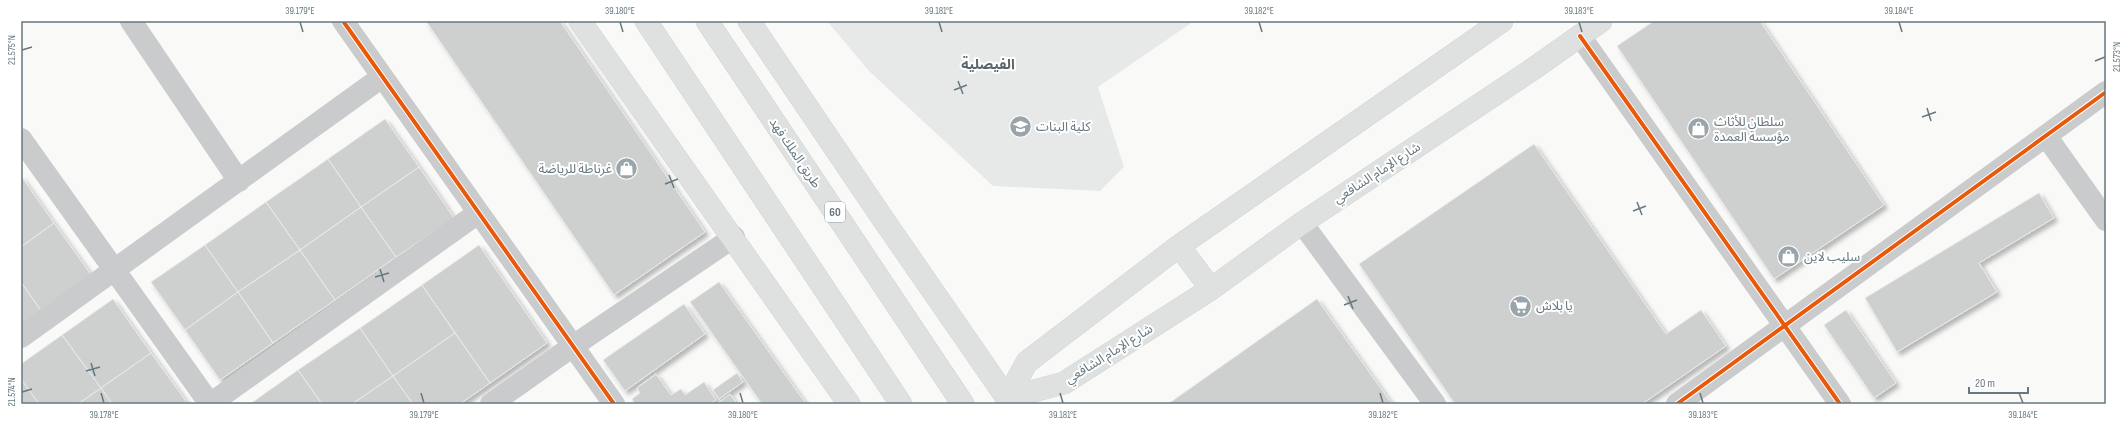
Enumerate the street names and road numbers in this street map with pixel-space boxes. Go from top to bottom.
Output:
street label: طريق الملك فهد [766,115,824,191]
street label: شارع الإمام الشافعي [1330,139,1425,209]
road number: 60 [825,202,845,222]
street label: شارع الإمام الشافعي [1062,321,1157,389]

